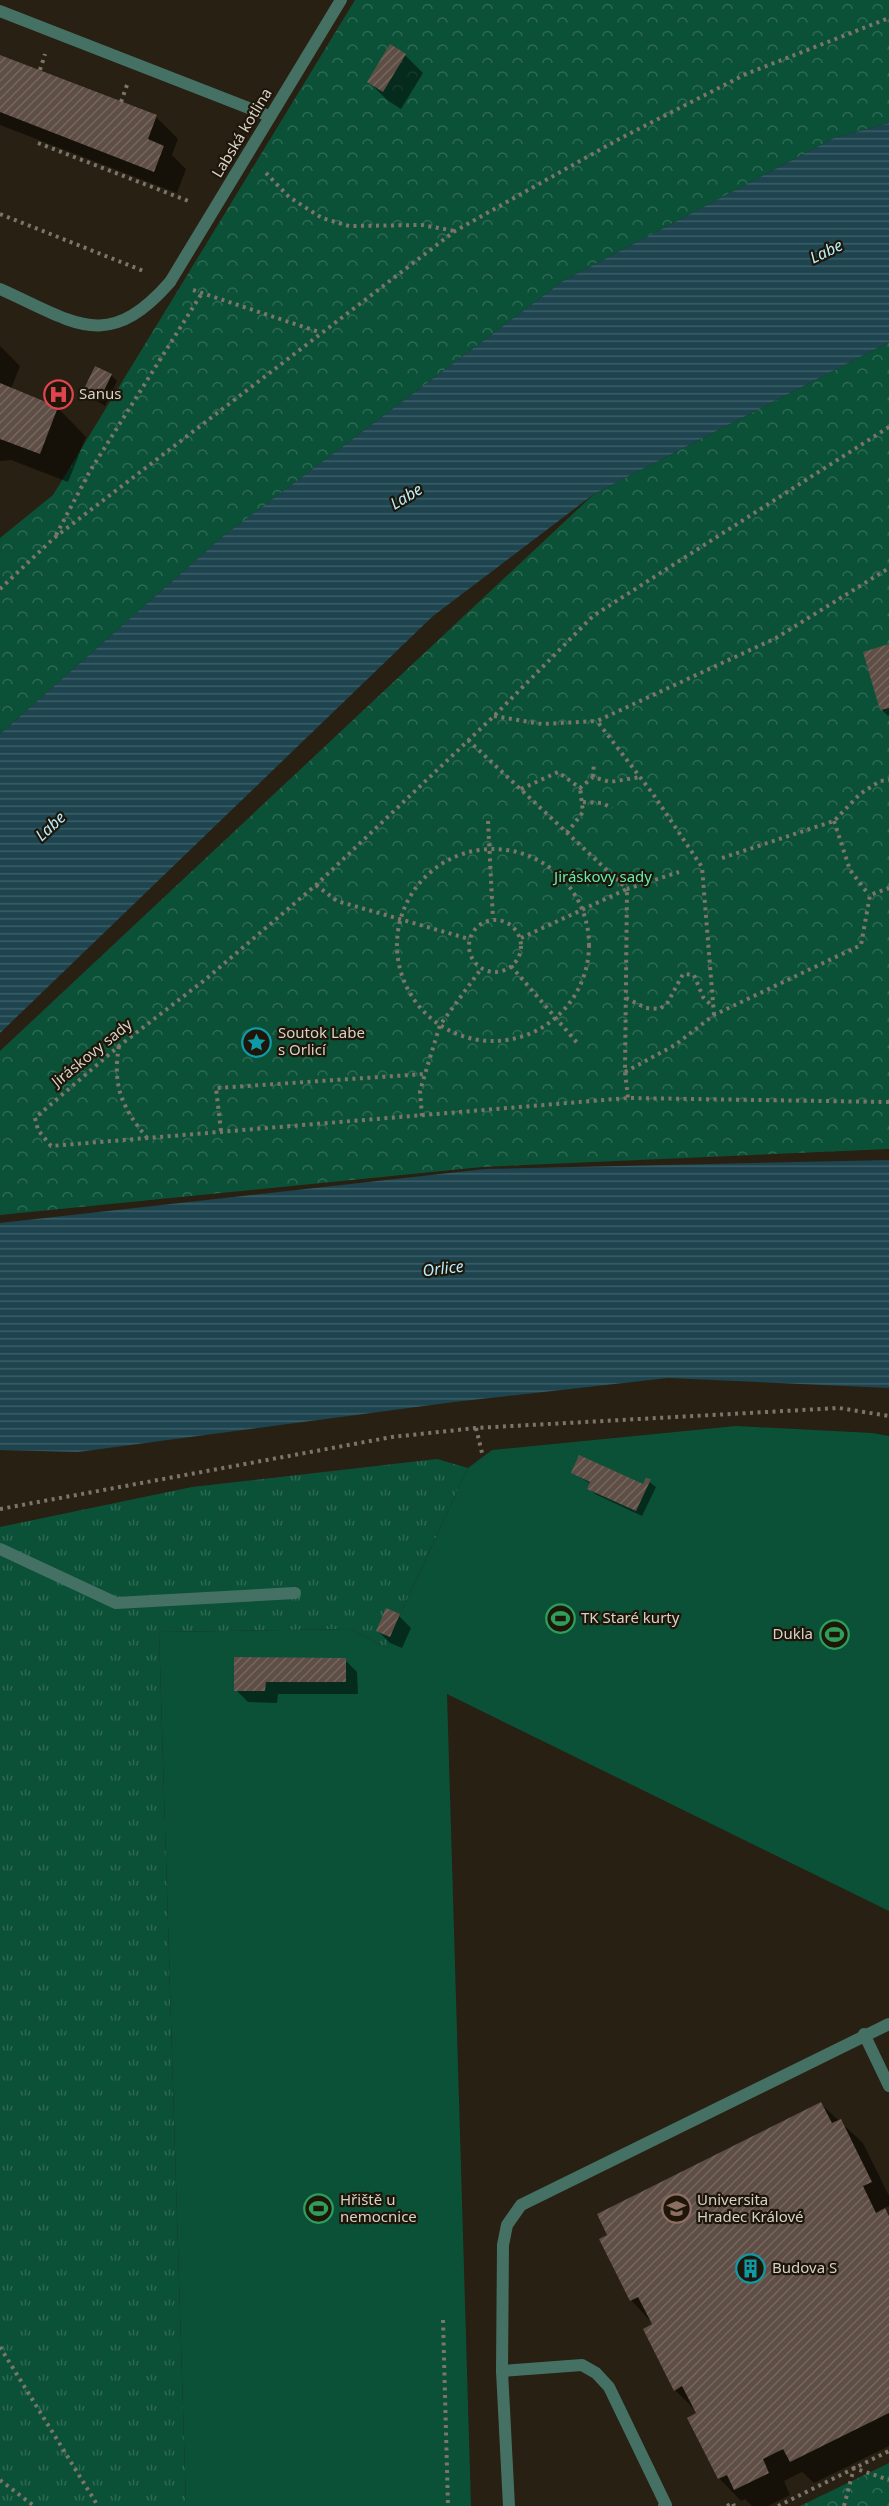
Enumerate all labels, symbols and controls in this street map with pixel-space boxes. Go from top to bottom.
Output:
street label: Labská kotlina [207,84,276,181]
water label: Labe [806,234,846,268]
hospital icon: Sanus [42,378,74,410]
place label: Sanus [79,383,121,403]
water label: Labe [386,478,426,514]
water label: Labe [30,806,70,846]
park label: Jiráskovy sady [552,866,652,886]
street label: Jiráskovy sady [45,1013,136,1092]
place label: Soutok Labe s Orlicí [278,1022,365,1059]
place icon: Soutok Labe s Orlicí [241,1026,273,1058]
water label: Orlice [421,1255,465,1281]
sports icon: TK Staré kurty [544,1602,576,1634]
place label: TK Staré kurty [581,1607,680,1627]
sports icon: Dukla [818,1618,850,1650]
place label: Dukla [772,1623,813,1643]
place label: Hřiště u nemocnice [340,2189,417,2226]
place label: Universita Hradec Králové [697,2189,804,2226]
sports icon: Hřiště u nemocnice [303,2193,335,2225]
school or university icon: Universita Hradec Králové [660,2193,692,2225]
building icon: Budova S [735,2252,767,2284]
place label: Budova S [772,2257,837,2277]

